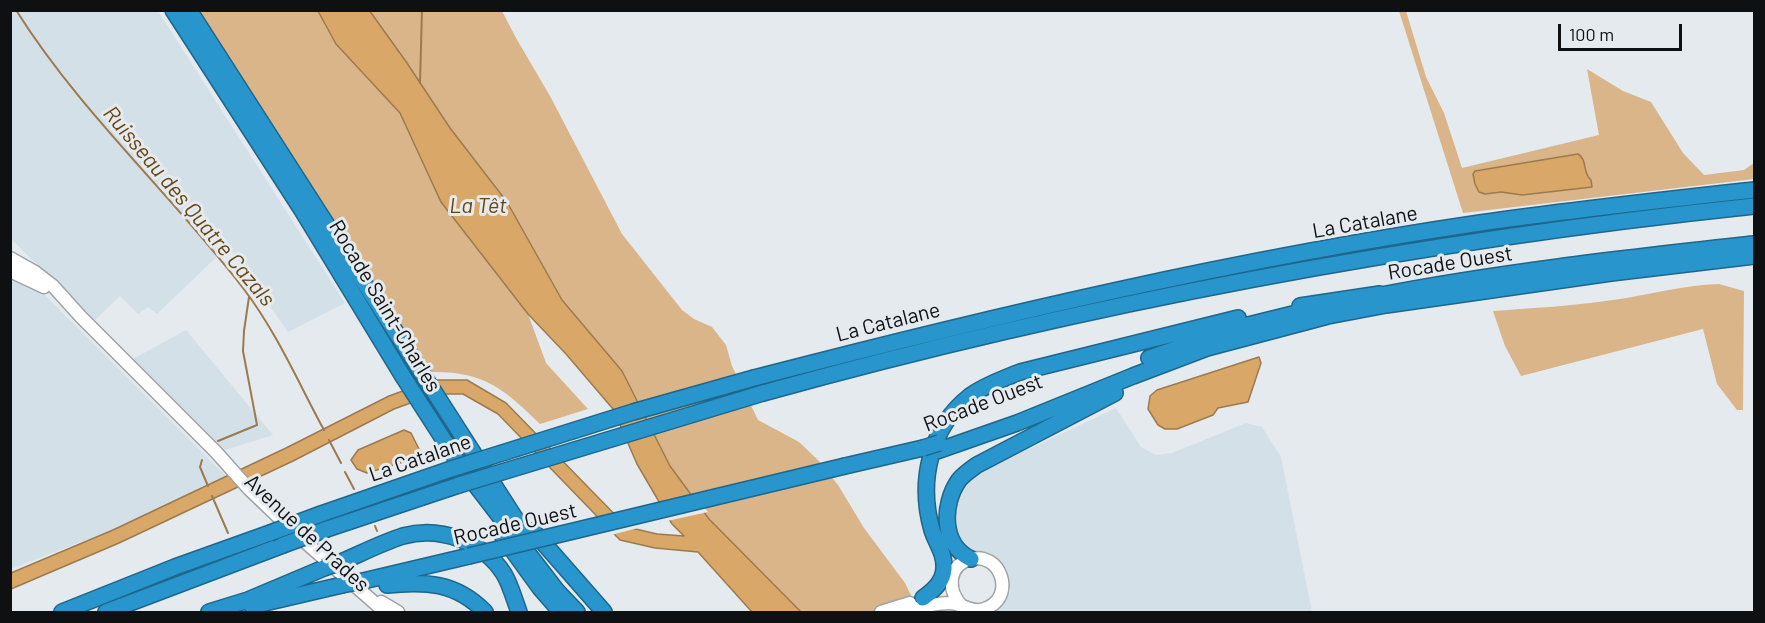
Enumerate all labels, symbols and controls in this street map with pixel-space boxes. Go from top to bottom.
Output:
scale bar [1561,12,1686,50]
text: 100 m [1569,23,1614,45]
water label: Ruisseau des Quatre Cazals [97,100,281,312]
water label: La Têt [449,193,507,219]
street label: La Catalane [1310,200,1420,244]
street label: Rocade Saint-Charles [324,215,446,397]
street label: Rocade Ouest [1386,241,1514,285]
street label: La Catalane [833,297,943,347]
street label: Rocade Ouest [920,369,1046,437]
street label: La Catalane [366,429,474,487]
street label: Avenue de Prades [239,469,375,597]
street label: Rocade Ouest [451,498,579,550]

